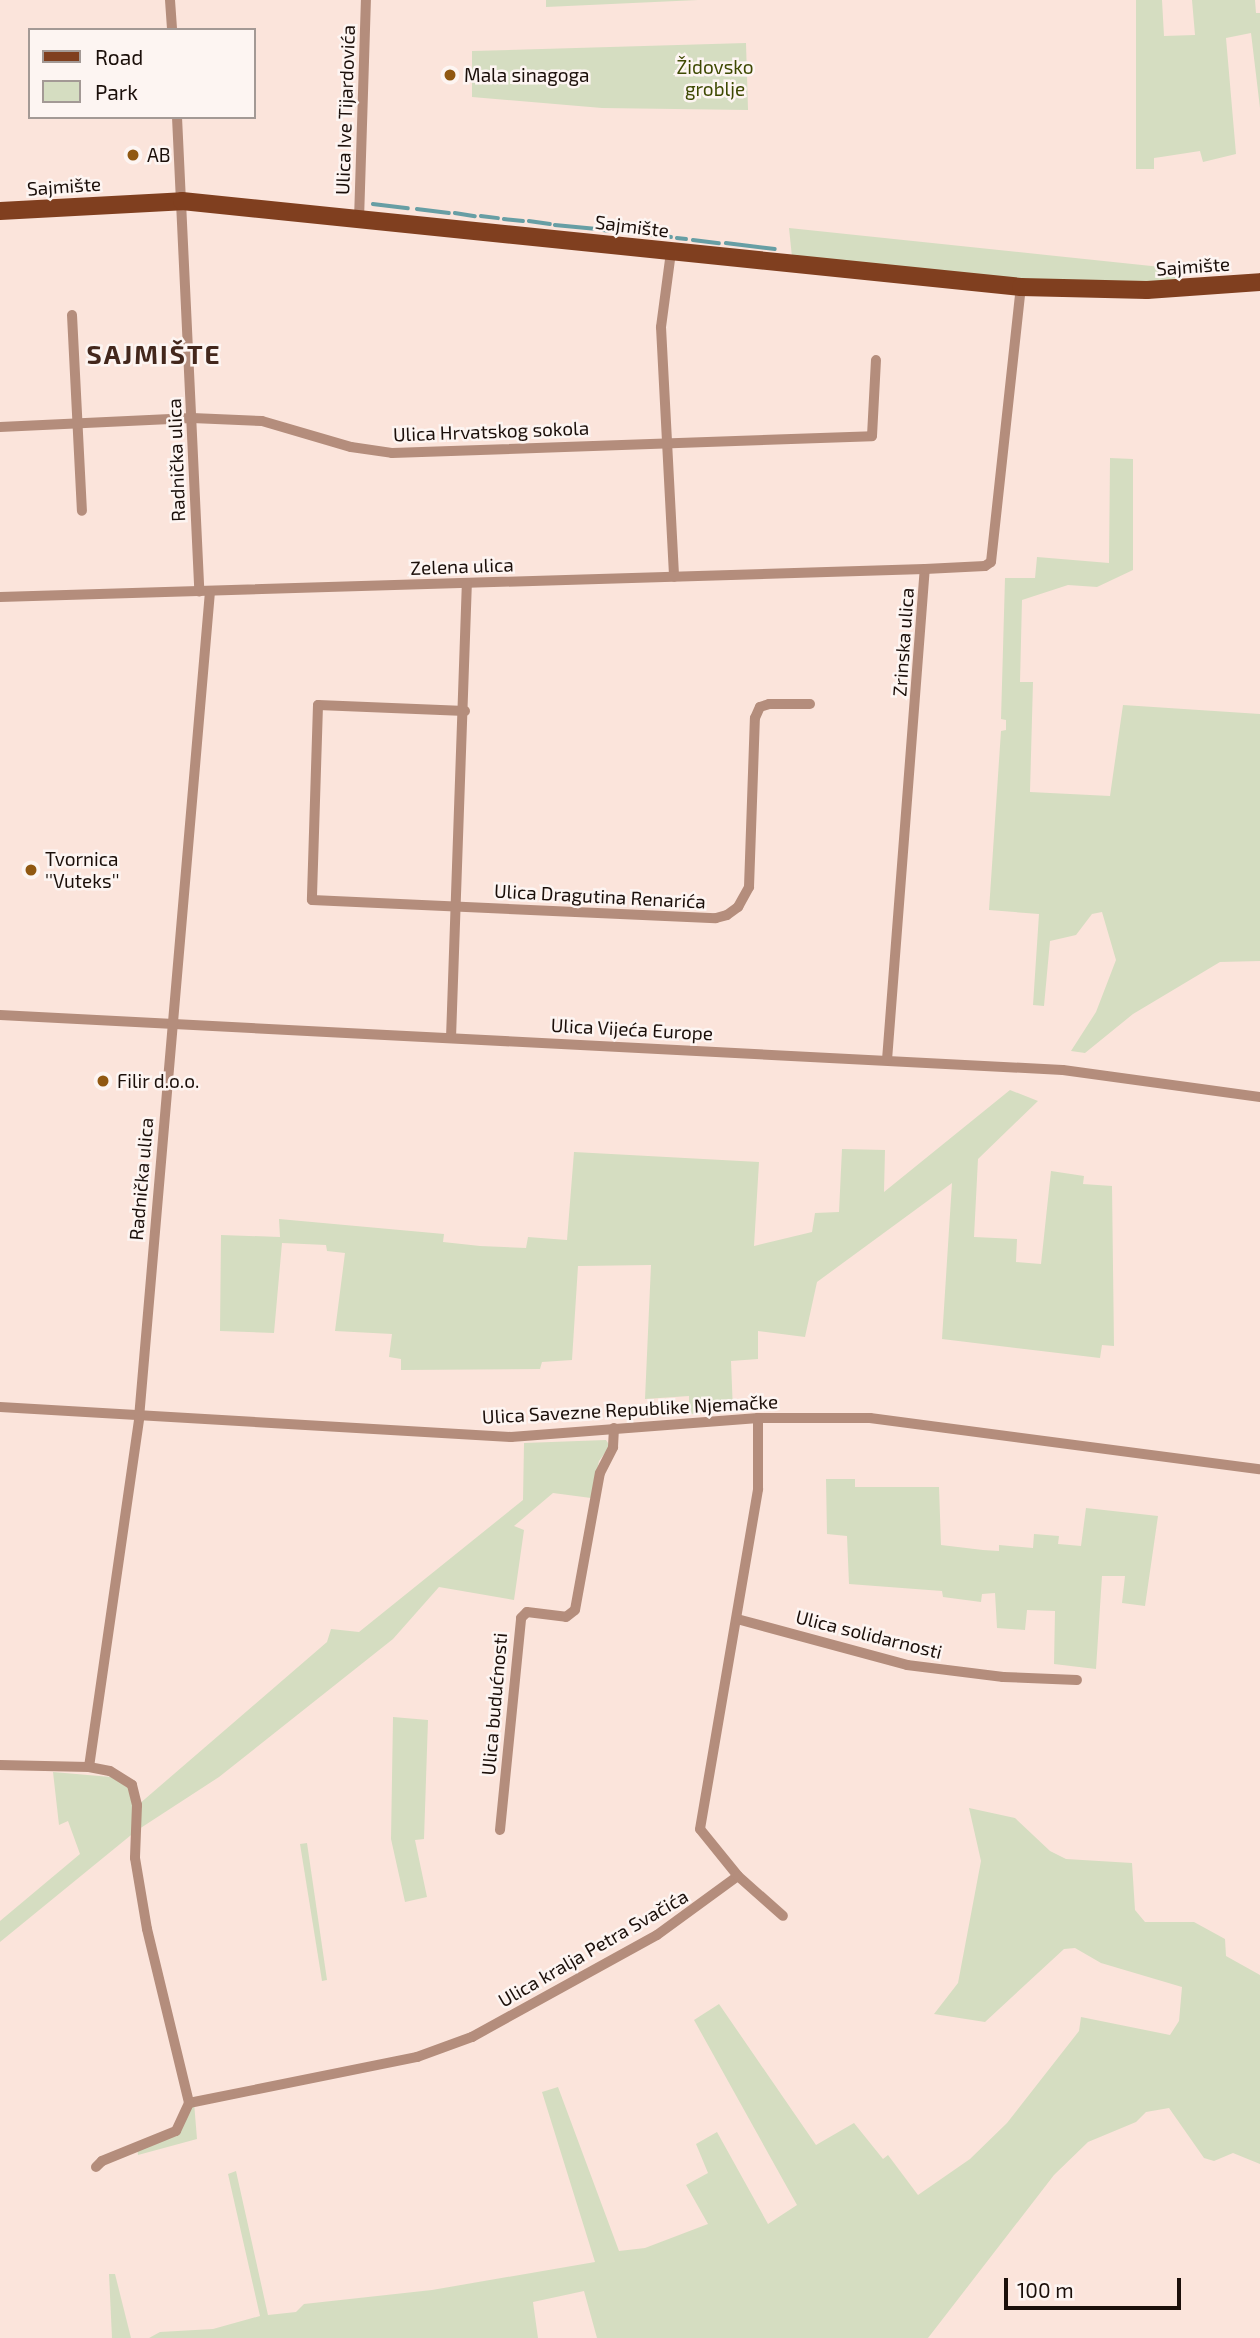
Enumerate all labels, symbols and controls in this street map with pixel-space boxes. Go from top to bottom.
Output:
street label: Ulica Ive Tijardovića [331,24,359,196]
legend [28,28,256,119]
text: Road [95,44,143,69]
park label: Židovsko groblje [677,56,753,100]
place label: Mala sinagoga [464,64,589,86]
marker: Mala sinagoga [442,67,458,83]
text: Park [95,79,138,104]
place label: AB [147,144,171,166]
marker: AB [125,147,141,163]
street label: Sajmište [26,172,102,200]
street label: Sajmište [594,210,670,242]
street label: Sajmište [1155,252,1231,280]
district label: SAJMIŠTE [87,338,221,370]
street label: Radnička ulica [162,398,190,522]
street label: Ulica Hrvatskog sokola [393,416,589,446]
street label: Zelena ulica [410,553,514,579]
street label: Zrinska ulica [888,587,918,697]
place label: Tvornica ''Vuteks'' [45,848,120,892]
marker: Tvornica ''Vuteks'' [23,862,39,878]
street label: Ulica Dragutina Renarića [494,879,706,913]
street label: Ulica Vijeća Europe [550,1013,714,1045]
place label: Filir d.o.o. [117,1070,200,1092]
marker: Filir d.o.o. [95,1073,111,1089]
street label: Radnička ulica [124,1117,158,1241]
street label: Ulica Savezne Republike Njemačke [481,1390,779,1428]
street label: Ulica solidarnosti [793,1605,945,1663]
street label: Ulica budućnosti [476,1632,512,1776]
street label: Ulica kralja Petra Svačića [494,1884,692,2012]
scale bar [1008,2264,1185,2308]
text: 100 m [1017,2277,1074,2302]

